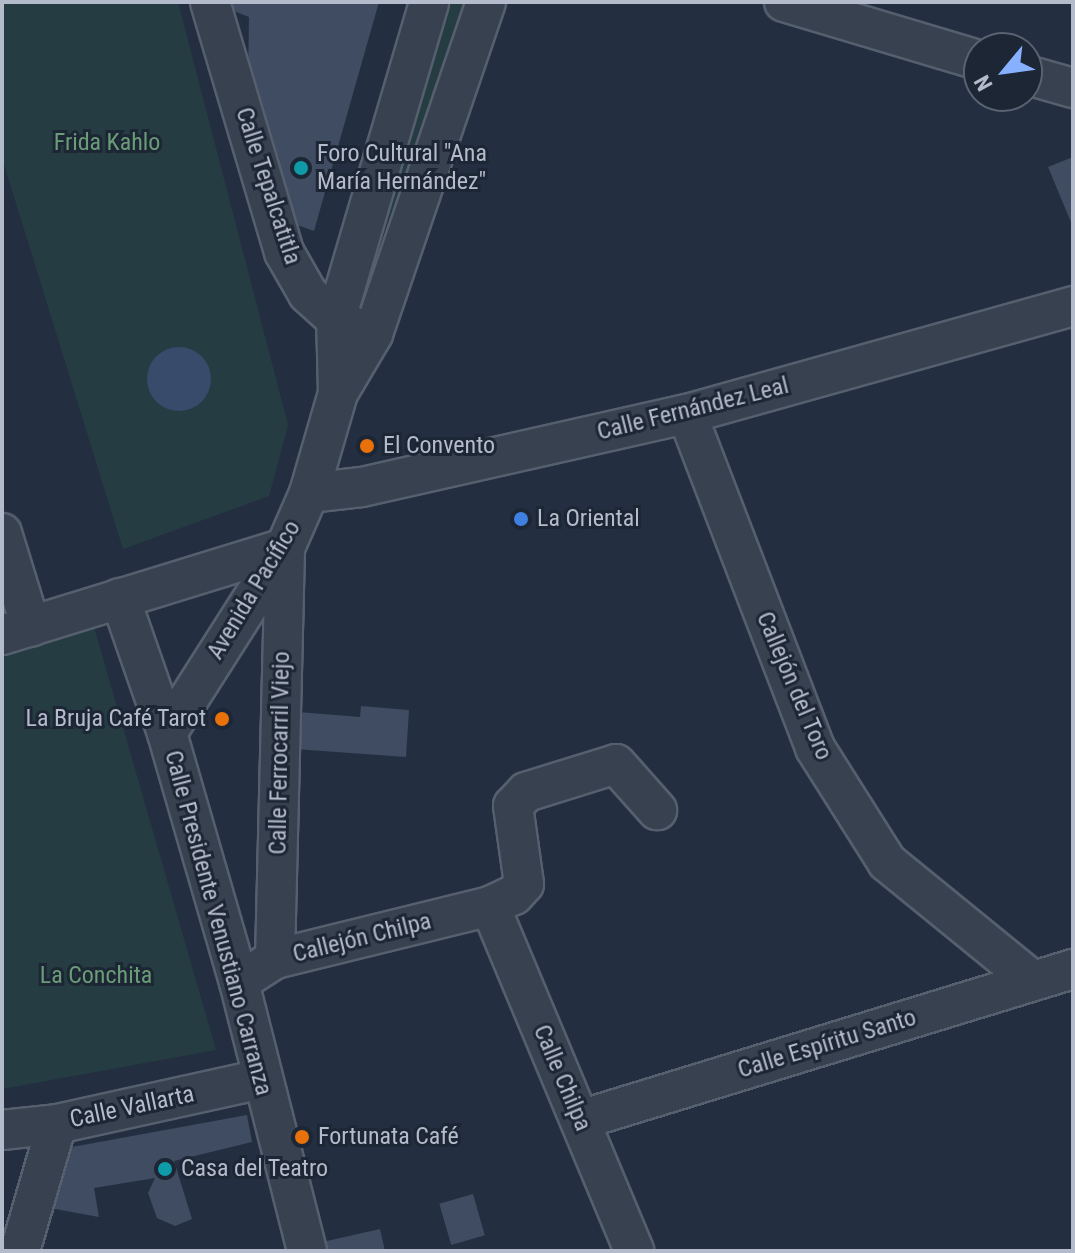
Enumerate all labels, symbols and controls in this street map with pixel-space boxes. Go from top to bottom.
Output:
north arrow [963,32,1043,112]
text: N [969,71,998,95]
street label: Calle Tepalcatitla [229,104,307,268]
park label: Frida Kahlo [54,129,160,157]
place label: Foro Cultural "Ana María Hernández" [317,140,487,196]
marker: Foro Cultural "Ana María Hernández" [292,159,310,177]
street label: Calle Fernández Leal [594,371,792,447]
place label: El Convento [383,432,495,460]
marker: El Convento [358,437,376,455]
place label: La Oriental [537,505,640,533]
marker: La Oriental [512,510,530,528]
street label: Avenida Pacífico [201,515,307,665]
street label: Callejón del Toro [750,607,838,765]
street label: Calle Ferrocarril Viejo [264,651,296,855]
place label: La Bruja Café Tarot [25,705,206,733]
marker: La Bruja Café Tarot [213,710,231,728]
street label: Calle Presidente Venustiano Carranza [158,748,278,1098]
street label: Callejón Chilpa [290,907,434,969]
park label: La Conchita [40,962,152,990]
street label: Calle Espíritu Santo [734,1003,920,1085]
street label: Calle Chilpa [527,1021,597,1135]
street label: Calle Vallarta [67,1080,197,1134]
place label: Fortunata Café [318,1123,459,1151]
marker: Fortunata Café [293,1128,311,1146]
place label: Casa del Teatro [181,1155,329,1183]
marker: Casa del Teatro [156,1160,174,1178]

